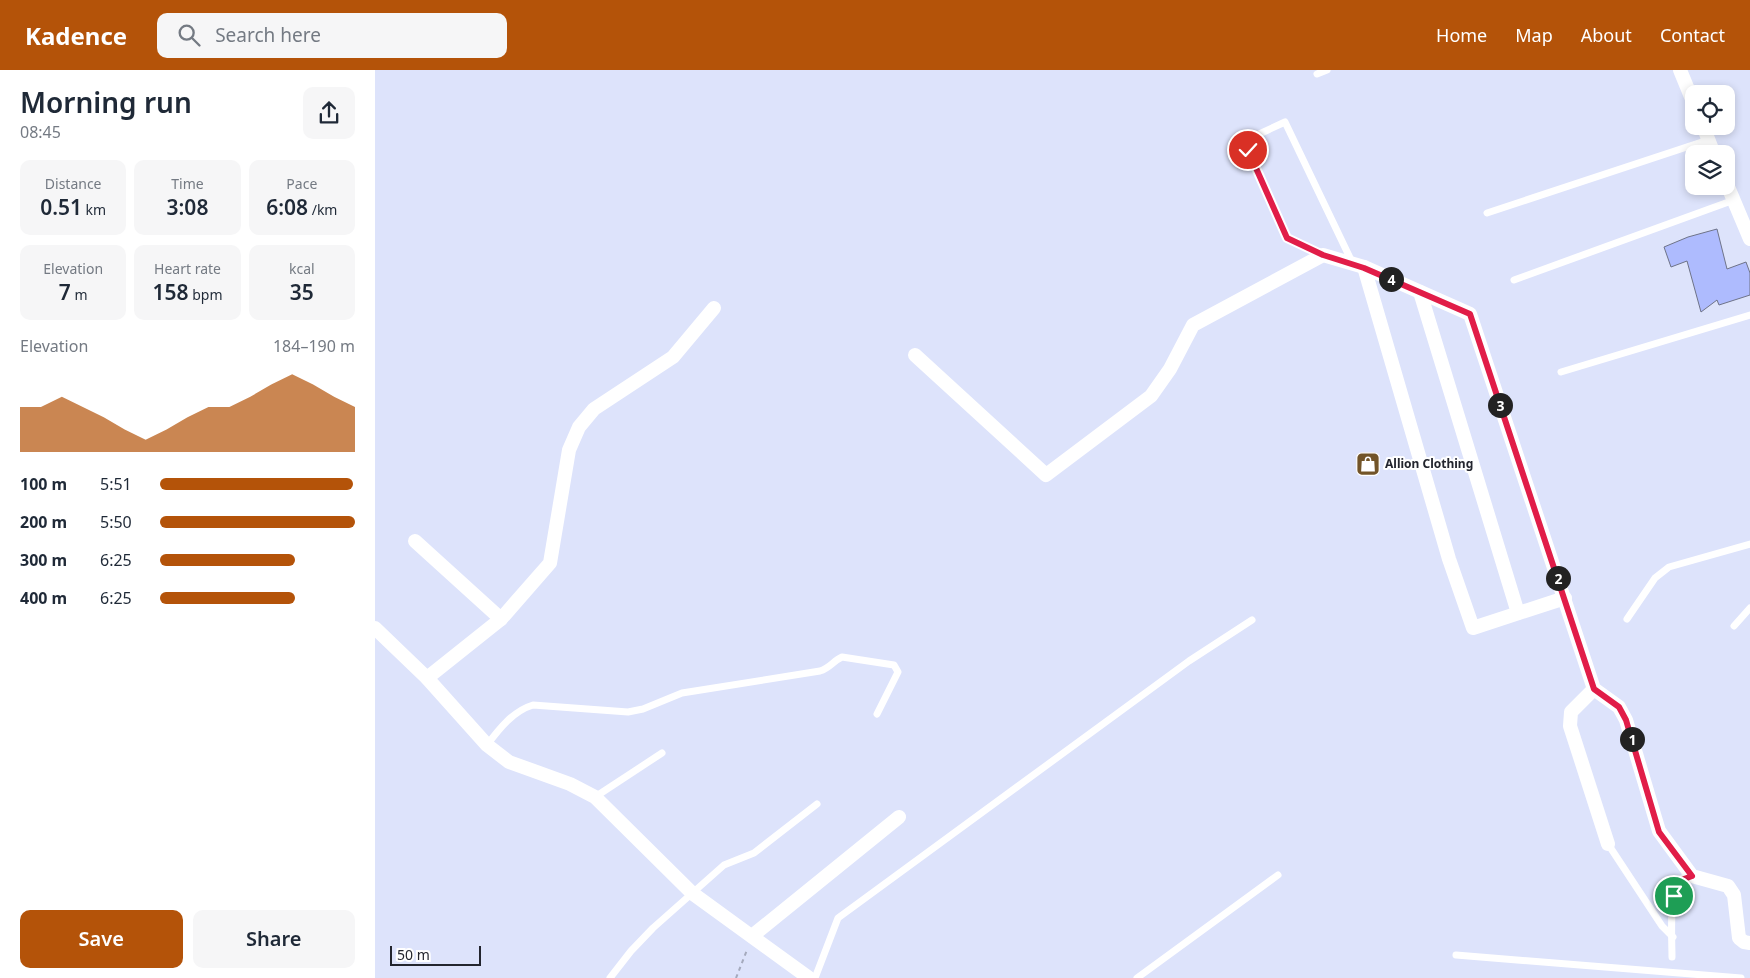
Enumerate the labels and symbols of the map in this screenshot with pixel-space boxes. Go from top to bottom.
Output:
pin [1227,129,1269,171]
pin: 4 [1379,266,1403,292]
pin: 3 [1487,392,1513,418]
shop icon: Allion Clothing [1355,451,1381,477]
place label: Allion Clothing [1385,455,1473,472]
pin: 2 [1545,566,1571,590]
pin: 1 [1619,726,1645,752]
pin [1653,875,1695,917]
scale bar [390,943,481,966]

